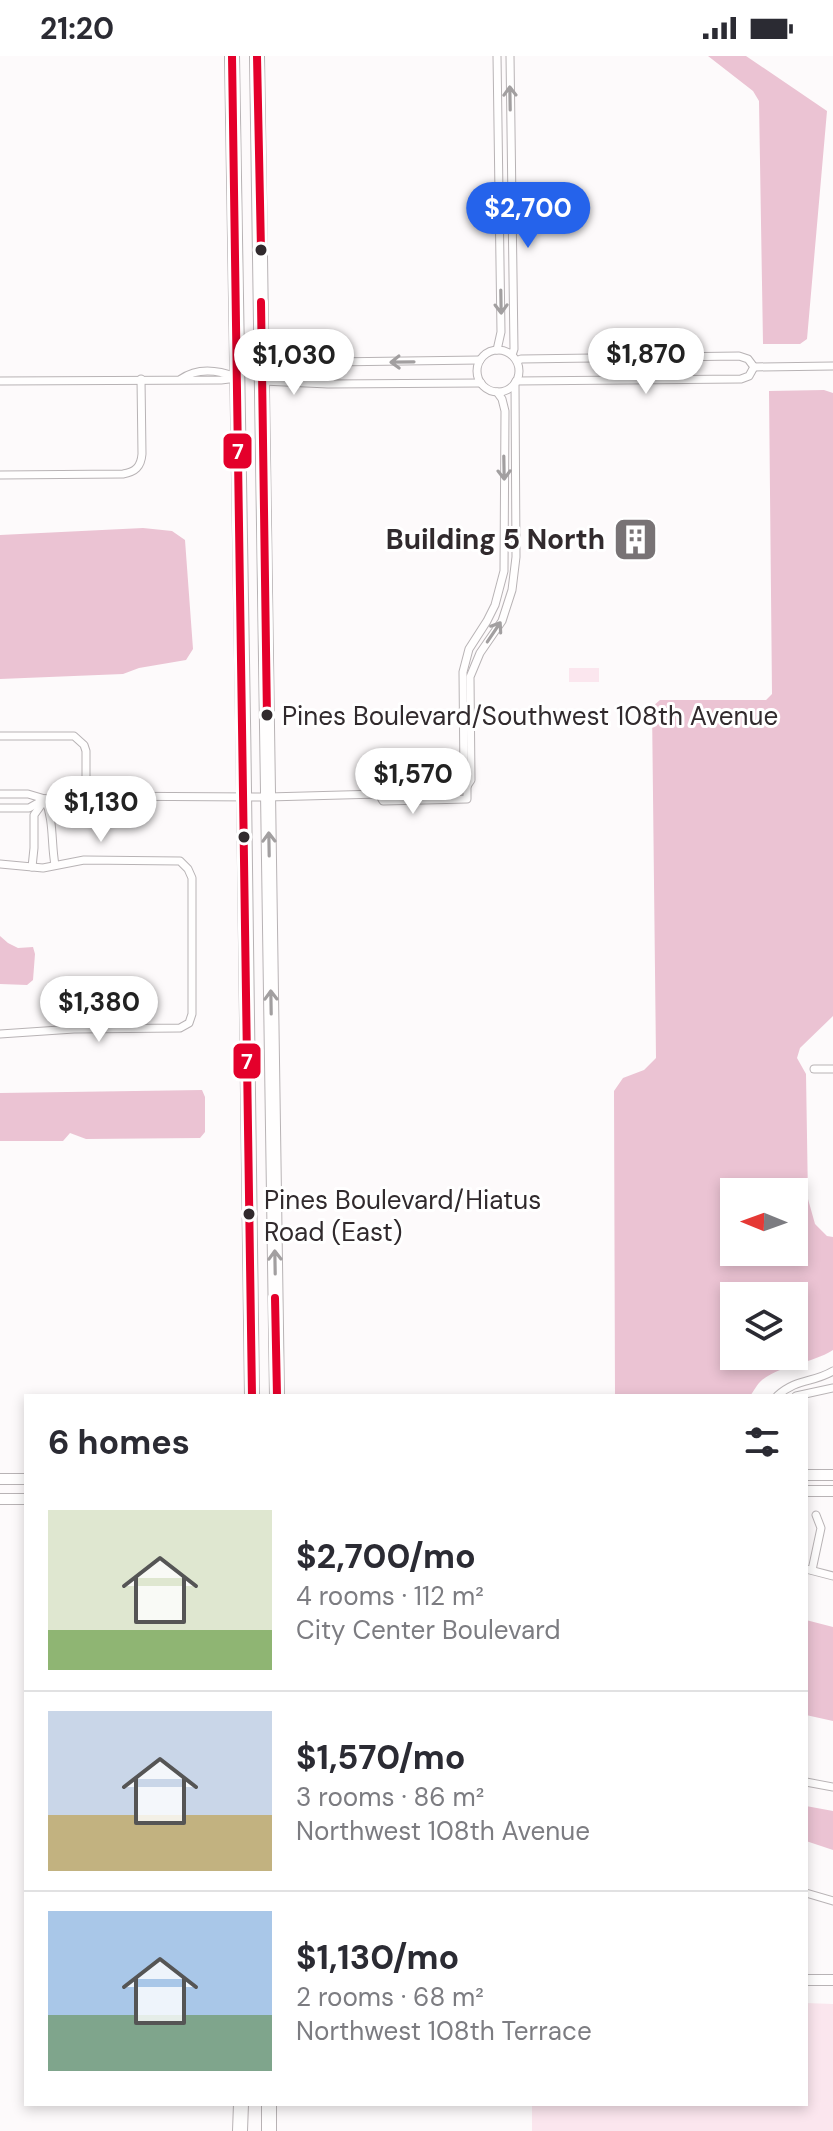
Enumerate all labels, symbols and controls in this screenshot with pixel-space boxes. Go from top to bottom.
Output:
text: 21:20 [40,9,114,48]
one-way arrow [502,85,518,112]
pin: $2,700 [463,182,593,250]
text: $2,700 [484,191,572,225]
unlabelled marker [253,242,269,258]
one-way arrow [493,288,509,315]
pin: $1,870 [581,328,711,396]
pin: $1,030 [229,329,359,397]
text: $1,870 [606,337,686,371]
text: $1,030 [252,338,336,372]
one-way arrow [389,354,416,369]
line badge: 7 [222,432,253,470]
text: 7 [232,437,244,466]
one-way arrow [496,454,512,481]
building icon: Building 5 North [612,515,660,563]
place label: Building 5 North [386,521,605,558]
one-way arrow [486,621,502,643]
place label: Pines Boulevard/Southwest 108th Avenue [282,699,778,733]
marker: Pines Boulevard/Southwest 108th Avenue [259,707,275,723]
pin: $1,570 [348,748,478,816]
text: $1,570 [373,757,453,791]
pin: $1,130 [36,776,166,844]
text: $1,130 [63,785,139,819]
unlabelled marker [236,829,252,845]
one-way arrow [261,831,277,858]
pin: $1,380 [34,976,164,1044]
text: $1,380 [58,985,140,1019]
one-way arrow [263,989,279,1016]
line badge: 7 [232,1042,262,1080]
text: 7 [241,1047,253,1076]
north arrow [720,1178,808,1266]
map controls [720,1178,808,1370]
place label: Pines Boulevard/Hiatus Road (East) [264,1183,541,1249]
marker: Pines Boulevard/Hiatus Road (East) [241,1206,257,1222]
one-way arrow [267,1249,282,1276]
button: layers [720,1282,808,1370]
text: 6 homes [48,1420,190,1465]
icon: filters [740,1420,784,1464]
text: $2,700/mo [296,1534,476,1579]
icon: home [112,1542,208,1638]
text: 4 rooms · 112 m² [296,1579,484,1613]
text: City Center Boulevard [296,1613,561,1647]
text: $1,570/mo [296,1735,465,1780]
icon: home [112,1743,208,1839]
text: 3 rooms · 86 m² [296,1780,484,1814]
text: Northwest 108th Avenue [296,1814,590,1848]
text: $1,130/mo [296,1935,459,1980]
icon: home [112,1943,208,2039]
text: 2 rooms · 68 m² [296,1980,484,2014]
text: Northwest 108th Terrace [296,2014,592,2048]

